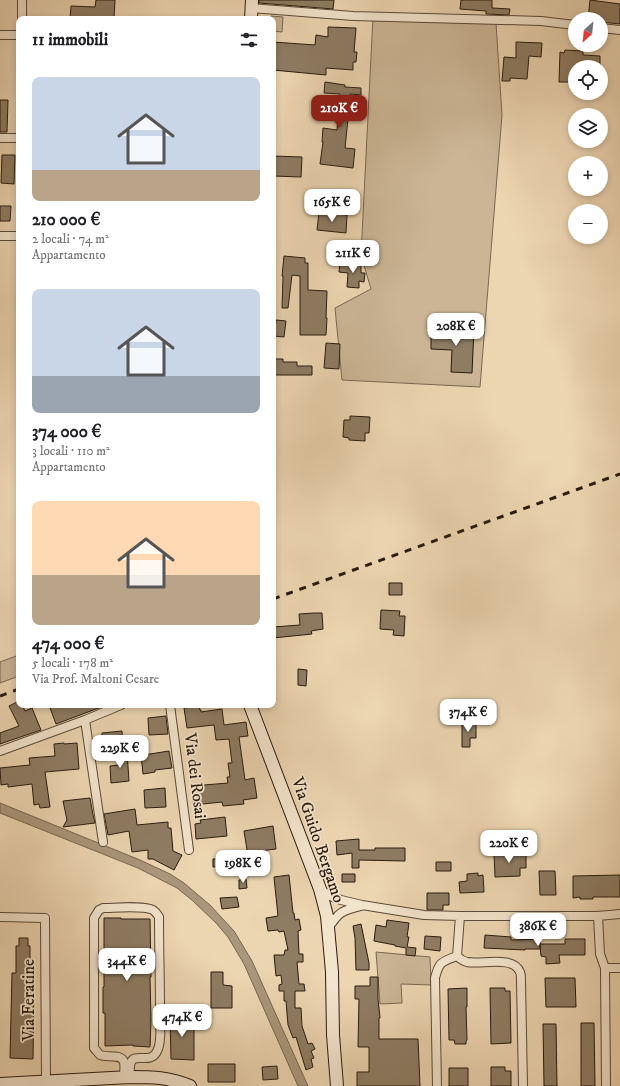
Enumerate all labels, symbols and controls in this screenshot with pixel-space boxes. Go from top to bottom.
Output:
north arrow [568,12,608,52]
map controls [568,12,608,244]
text: 11 immobili [32,29,108,51]
icon: filters [238,29,260,51]
button: locate [568,60,608,100]
pin: 210K € [306,95,372,129]
text: 210K € [320,100,358,116]
icon: home [110,103,182,175]
button: layers [568,108,608,148]
button: + [568,156,608,196]
pin: 165K € [299,189,365,223]
text: 165K € [313,194,351,210]
button: − [568,204,608,244]
text: 210 000 € [32,209,100,231]
text: 2 locali · 74 m² [32,231,109,247]
pin: 211K € [320,240,386,274]
text: 211K € [335,245,371,261]
text: Appartamento [32,247,106,263]
pin: 208K € [423,313,489,347]
icon: home [110,315,182,387]
text: 208K € [436,318,476,334]
text: 374 000 € [32,421,102,443]
text: 3 locali · 110 m² [32,443,110,459]
text: Appartamento [32,459,106,475]
icon: home [110,527,182,599]
text: 474 000 € [32,633,104,655]
text: 5 locali · 178 m² [32,655,113,671]
text: Via Prof. Maltoni Cesare [32,671,159,687]
pin: 374K € [435,699,501,733]
text: 374K € [449,704,487,720]
street label: Via dei Rosai [179,731,211,820]
pin: 229K € [87,735,153,769]
text: 229K € [101,740,139,756]
street label: Via Guido Bergamo [286,773,350,906]
pin: 220K € [476,830,542,864]
text: 220K € [489,835,529,851]
pin: 198K € [210,850,276,884]
text: 198K € [224,855,262,871]
pin: 386K € [505,913,571,947]
text: 386K € [519,918,557,934]
pin: 344K € [94,948,160,982]
text: 344K € [107,953,147,969]
street label: Via Feratine [18,959,40,1042]
pin: 474K € [149,1004,215,1038]
text: 474K € [162,1009,202,1025]

